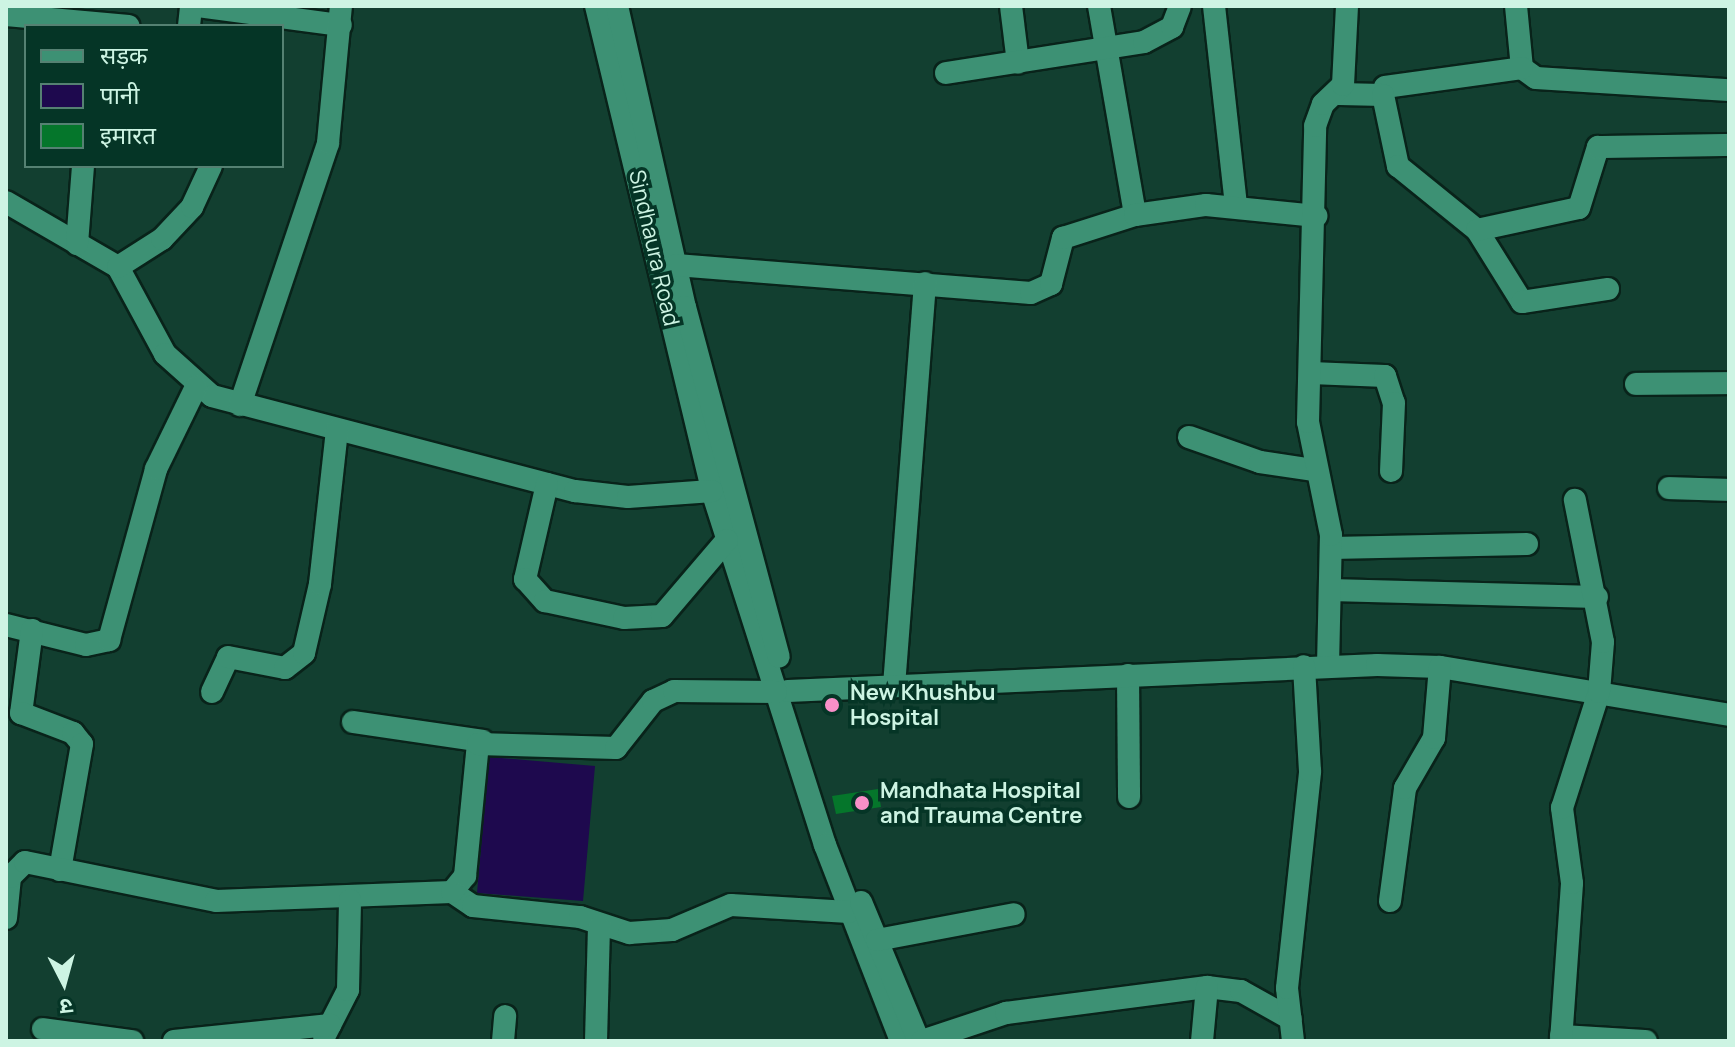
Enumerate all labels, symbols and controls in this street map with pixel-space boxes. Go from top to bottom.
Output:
legend [24,24,284,168]
text: सड़क [100,38,148,71]
text: पानी [100,78,139,111]
text: इमारत [100,118,156,151]
street label: Sindhaura Road [623,167,685,329]
place label: New Khushbu Hospital [850,679,995,730]
marker: New Khushbu Hospital [821,694,843,716]
place label: Mandhata Hospital and Trauma Centre [880,777,1083,828]
marker: Mandhata Hospital and Trauma Centre [851,792,873,814]
north arrow [24,943,104,1023]
text: उ [59,991,74,1022]

